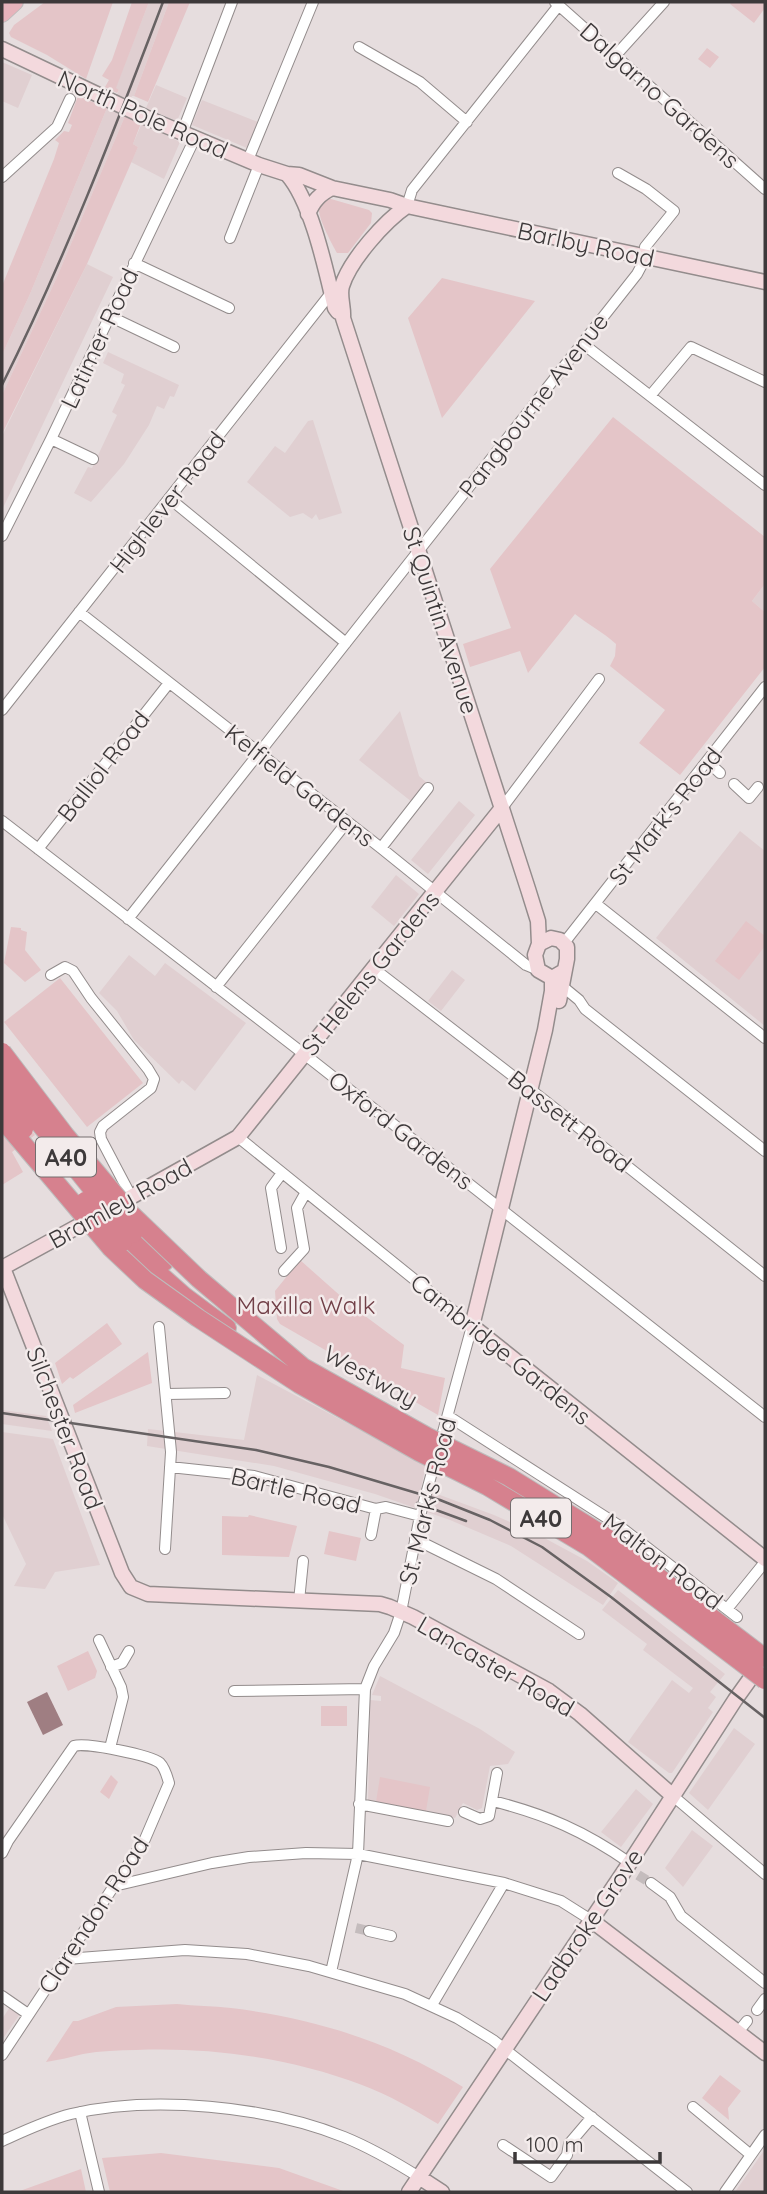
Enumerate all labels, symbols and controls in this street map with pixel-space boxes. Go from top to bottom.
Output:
street label: Dalgarno Gardens [574,16,746,174]
street label: North Pole Road [53,63,233,165]
street label: Barlby Road [515,215,657,273]
street label: Latimer Road [53,263,145,413]
street label: Pangbourne Avenue [452,307,614,503]
street label: Highlever Road [102,425,232,579]
street label: St Quintin Avenue [397,523,485,717]
street label: Balliol Road [50,705,156,827]
street label: Kelfield Gardens [219,717,381,853]
street label: St Mark's Road [602,741,728,891]
street label: St Helens Gardens [294,885,446,1061]
street label: Bassett Road [502,1063,638,1179]
street label: Oxford Gardens [323,1064,479,1196]
road number: A40 [36,1138,96,1176]
street label: Bramley Road [43,1151,197,1255]
street label: Cambridge Gardens [405,1267,597,1431]
park label: Maxilla Walk [236,1290,376,1320]
street label: Westway [319,1338,423,1414]
street label: Silchester Road [20,1342,110,1514]
street label: St. Mark's Road [392,1414,462,1588]
street label: Bartle Road [228,1460,364,1520]
road number: A40 [511,1498,571,1538]
street label: Malton Road [597,1506,729,1616]
street label: Lancaster Road [412,1609,580,1723]
street label: Clarendon Road [31,1831,155,1999]
street label: Ladbroke Grove [525,1843,649,2007]
scale bar [515,2120,660,2164]
text: 100 m [526,2131,584,2157]

